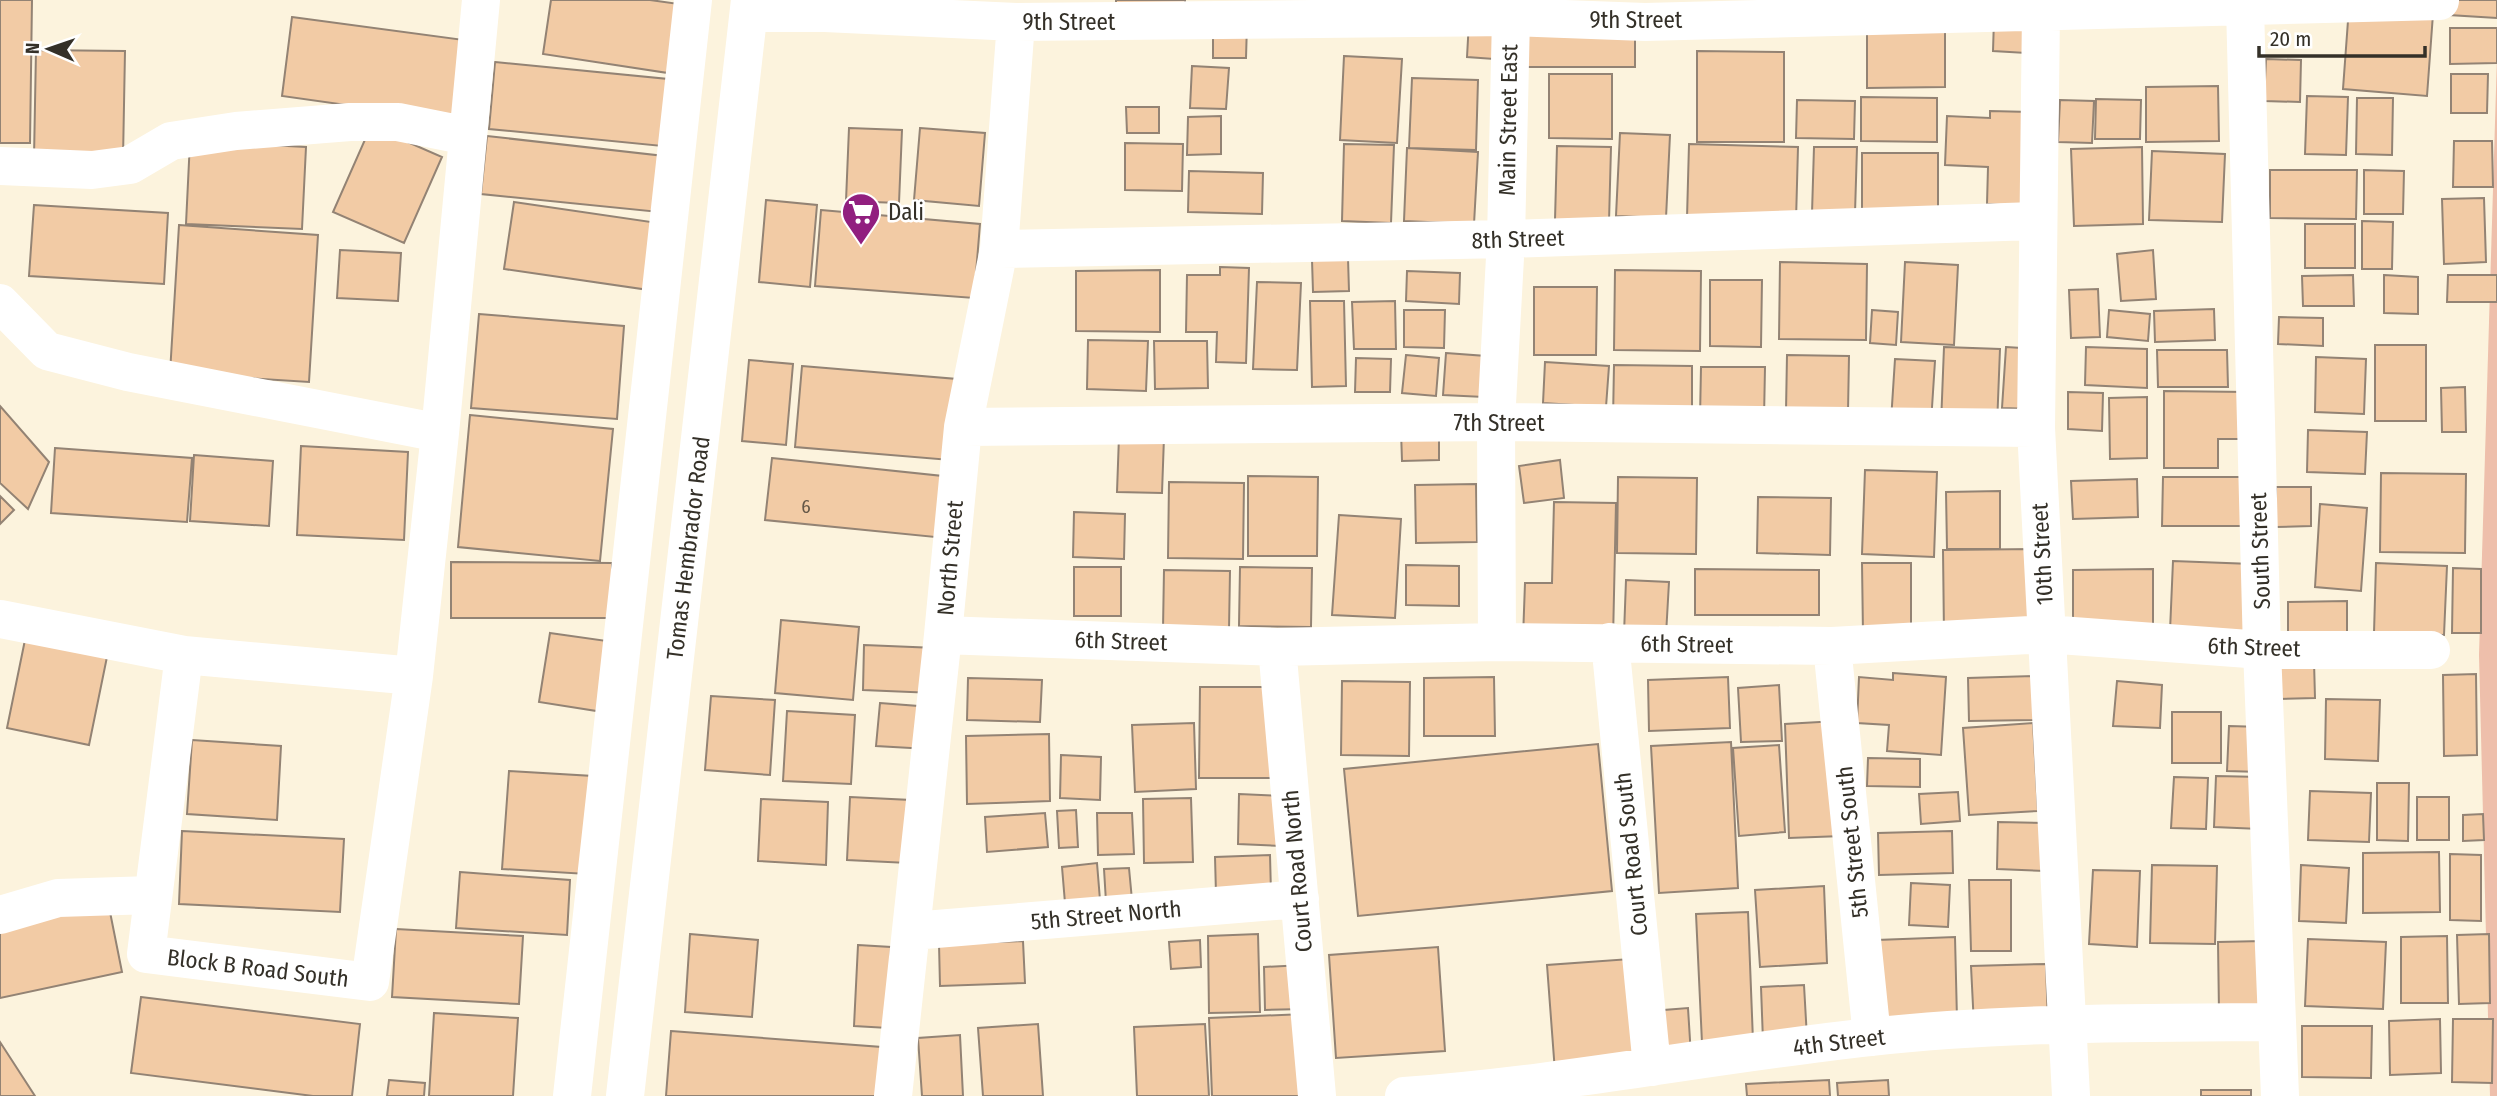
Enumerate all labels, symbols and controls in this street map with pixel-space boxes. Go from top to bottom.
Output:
street label: 9th Street [1590,6,1683,34]
street label: 9th Street [1023,8,1116,36]
north arrow [14,14,84,84]
scale bar [2259,14,2425,58]
text: 20 m [2270,26,2311,52]
text: N [21,42,44,55]
street label: Main Street East [1493,43,1523,196]
supermarket icon: Dali [840,191,882,246]
place label: Dali [888,198,924,226]
street label: 8th Street [1471,223,1565,255]
street label: 7th Street [1454,409,1545,437]
street label: Tomas Hembrador Road [660,435,716,661]
street label: South Street [2244,491,2276,610]
house number: 6 [801,495,811,518]
street label: North Street [931,499,969,617]
street label: 10th Street [2025,502,2059,606]
street label: 6th Street [1074,625,1168,657]
street label: 6th Street [1640,629,1734,659]
street label: 6th Street [2207,631,2301,663]
street label: 5th Street South [1830,765,1874,919]
street label: Court Road South [1608,771,1654,937]
street label: Court Road North [1276,789,1318,953]
street label: 5th Street North [1029,894,1183,936]
street label: Block B Road South [166,943,350,993]
street label: 4th Street [1791,1022,1887,1062]

